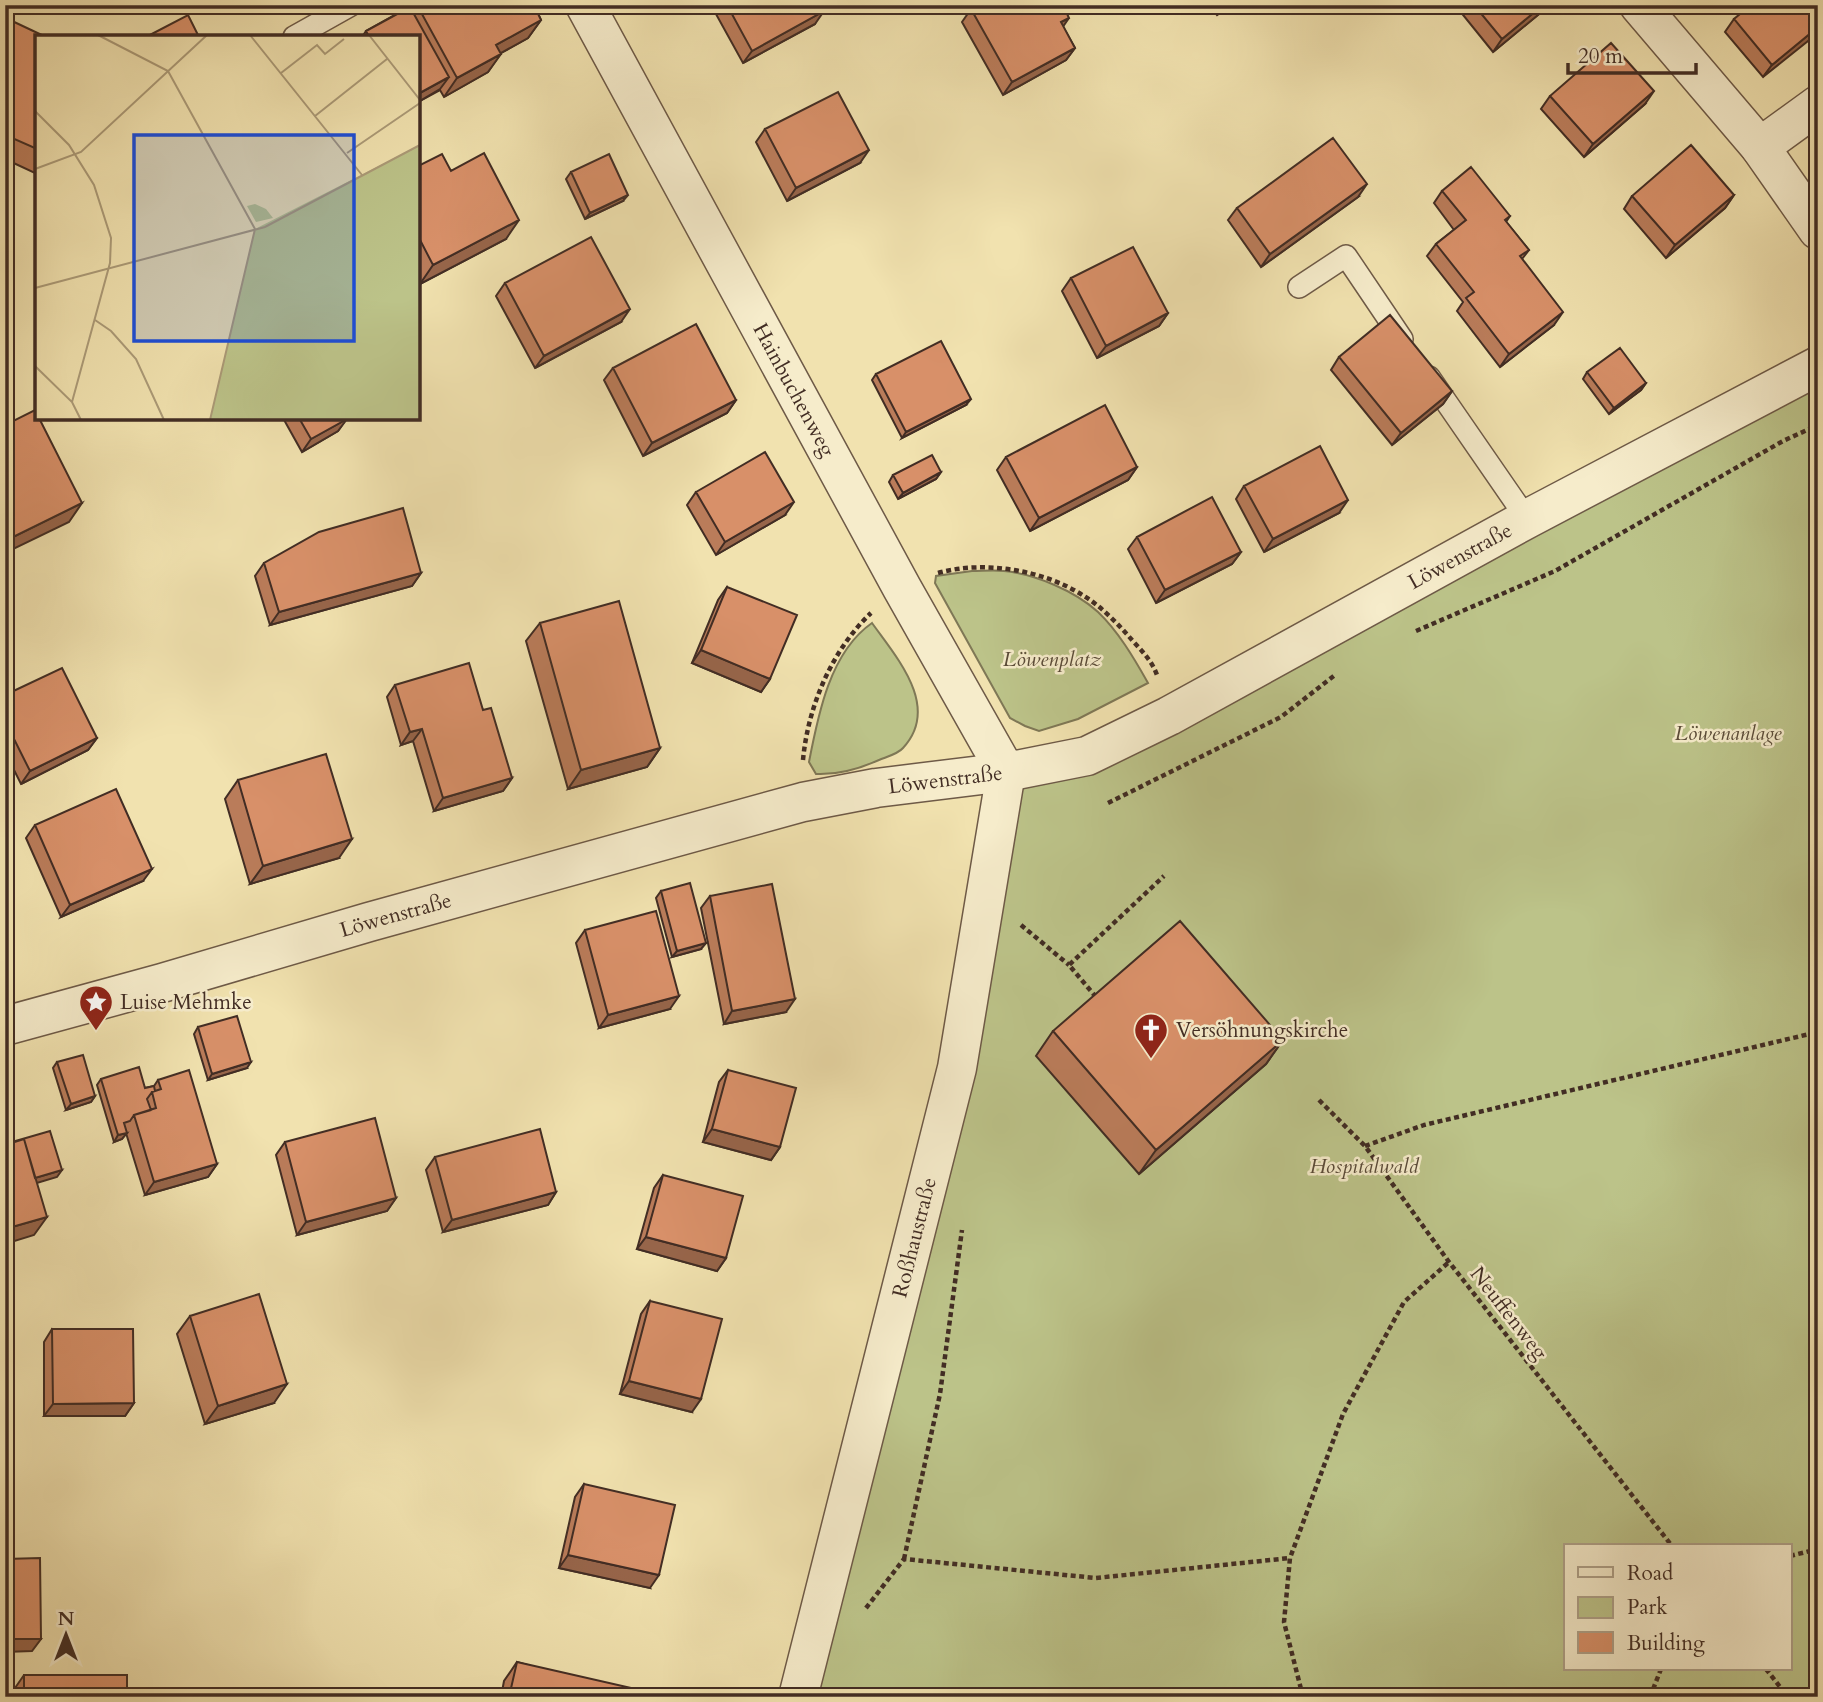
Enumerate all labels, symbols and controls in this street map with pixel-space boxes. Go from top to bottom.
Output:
scale bar [1568,32,1695,76]
inset map [35,35,420,420]
text: 20 m [1578,42,1623,71]
street label: Hainbuchenweg [746,318,842,462]
street label: Löwenstraße [1403,516,1517,597]
park label: Löwenplatz [1003,645,1102,674]
park label: Löwenanlage [1674,719,1783,748]
street label: Löwenstraße [887,759,1004,801]
street label: Löwenstraße [336,886,455,945]
place icon: Luise Mehmke [77,983,115,1032]
place label: Luise Mehmke [120,988,252,1017]
church icon: Versöhnungskirche [1132,1011,1170,1060]
place label: Versöhnungskirche [1176,1016,1348,1045]
park label: Hospitalwald [1309,1152,1419,1181]
street label: Roßhaustraße [886,1174,944,1301]
street label: Neuffenweg [1463,1261,1554,1366]
legend [1564,1544,1792,1670]
text: Road [1627,1559,1673,1588]
text: Park [1627,1593,1668,1622]
north arrow [32,1600,102,1670]
text: N [58,1606,75,1632]
text: Building [1627,1629,1705,1658]

